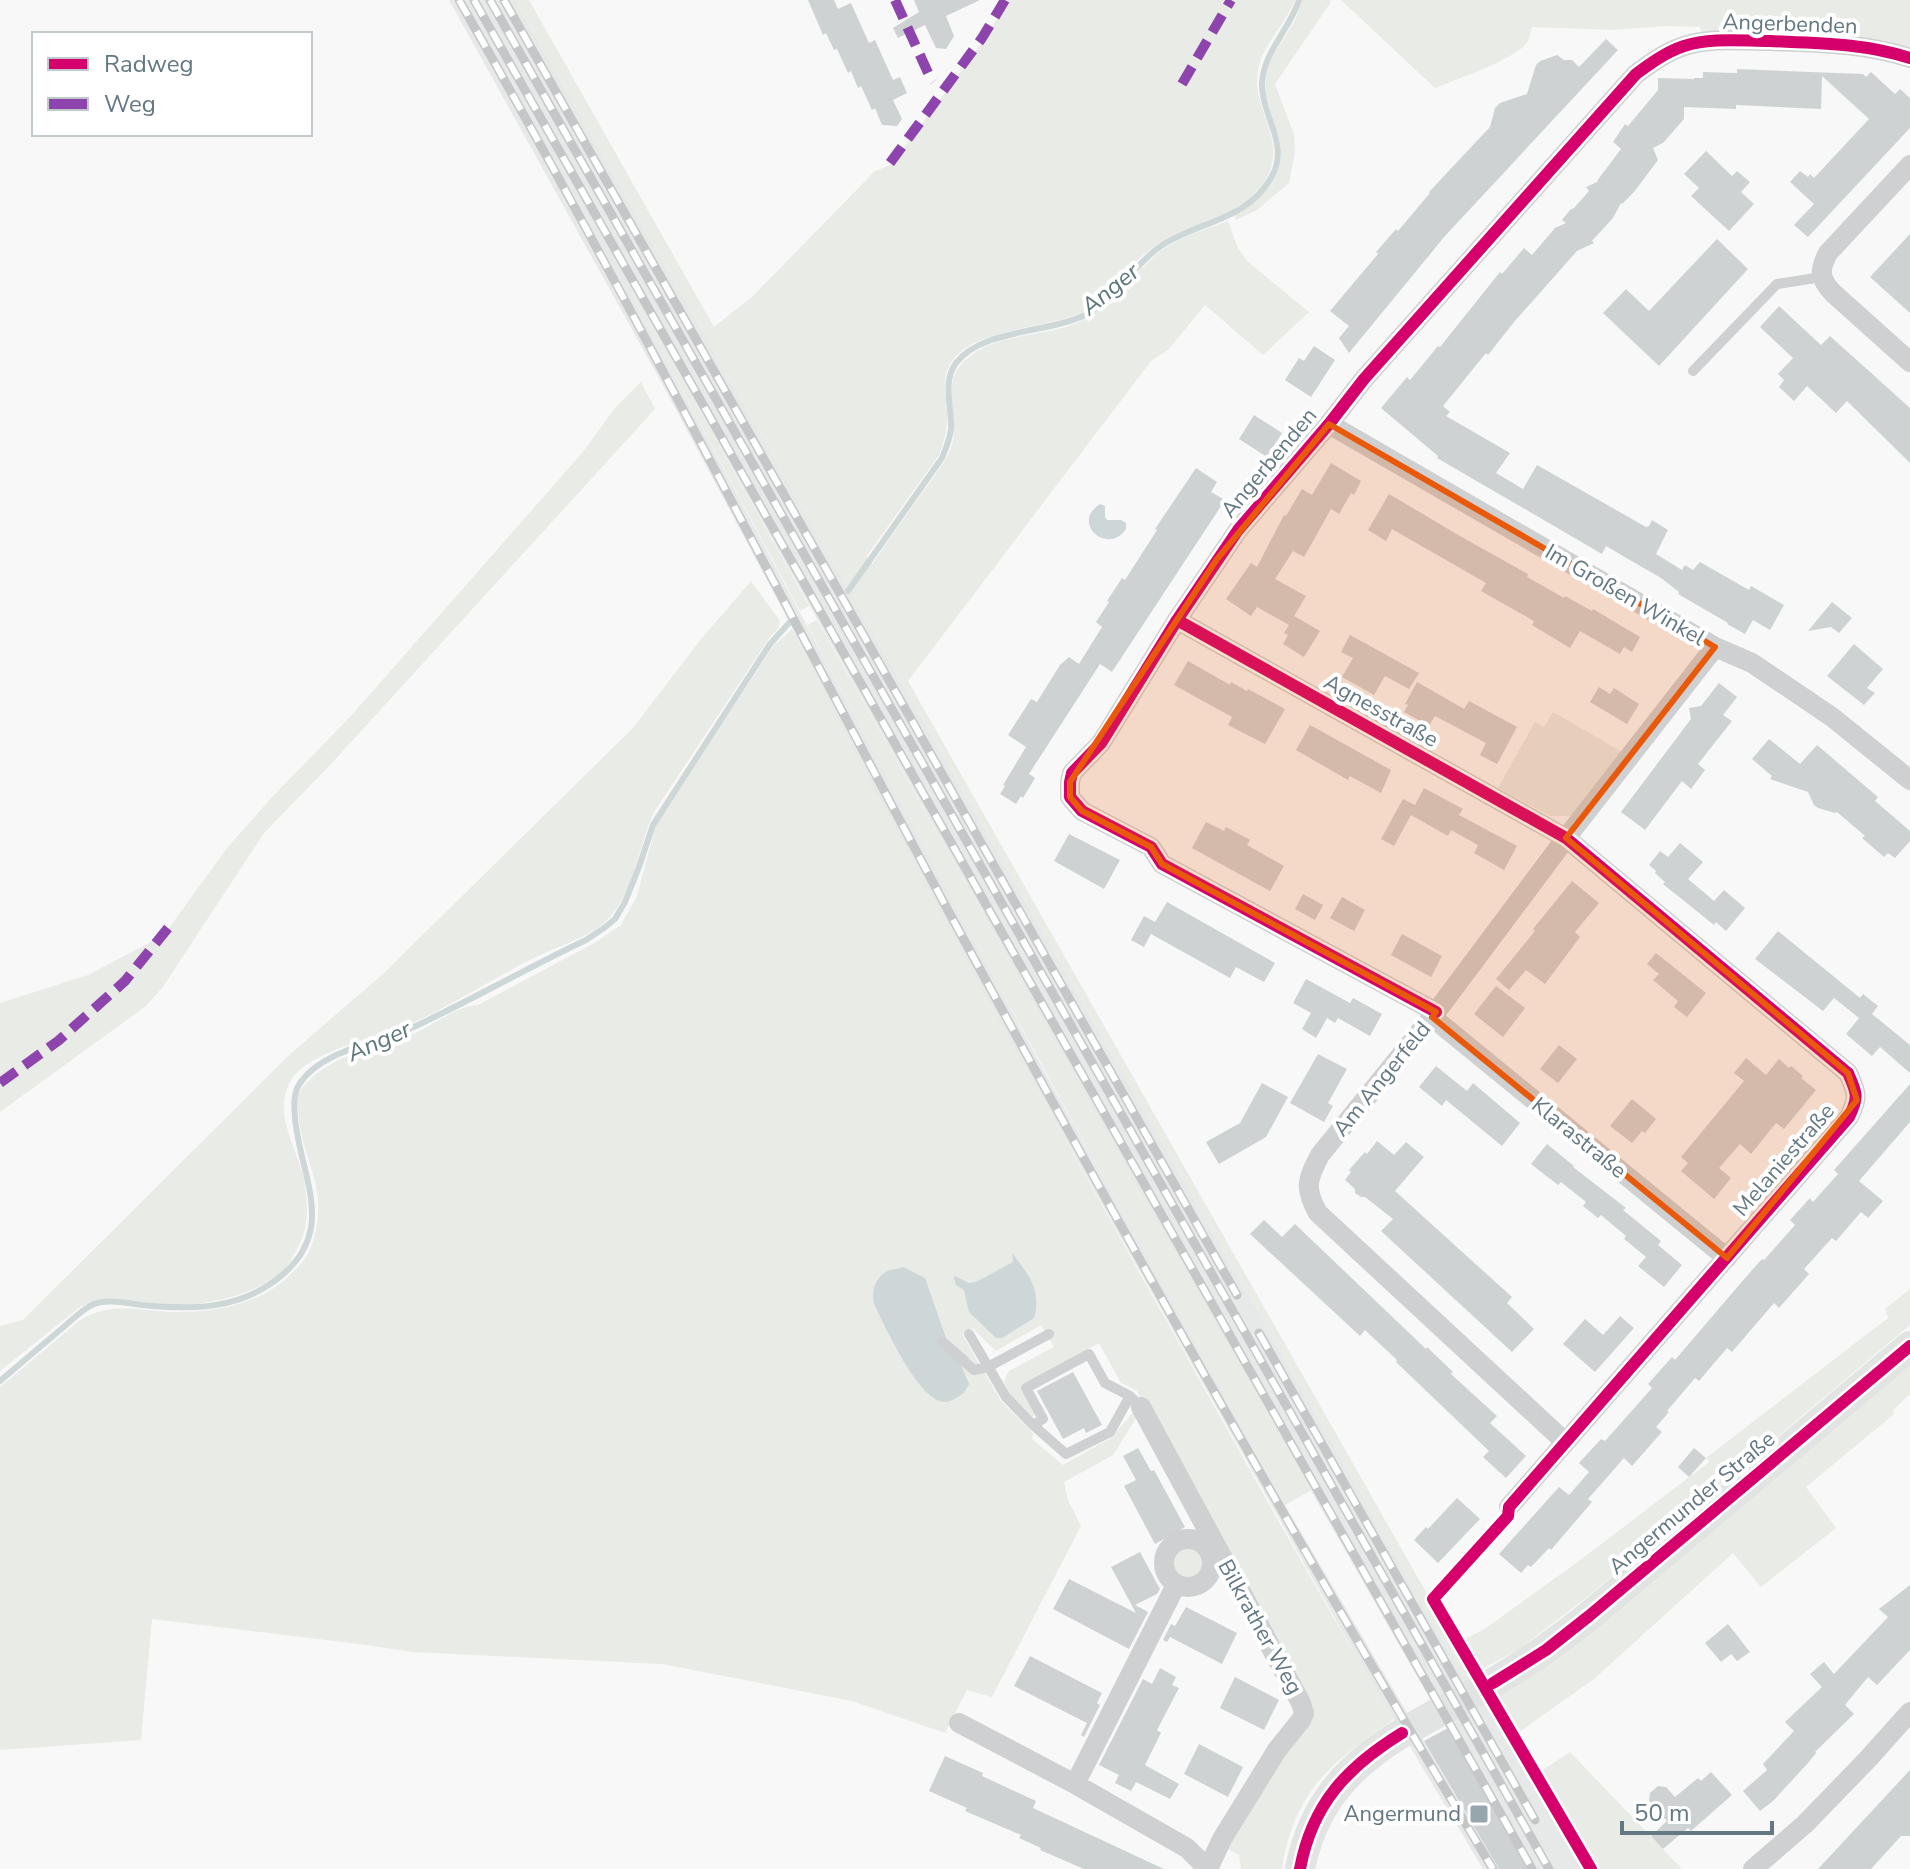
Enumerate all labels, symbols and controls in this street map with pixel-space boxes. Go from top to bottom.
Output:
street label: Angerbenden [1722,7,1858,41]
legend [32,32,312,136]
text: Radweg [104,48,194,80]
text: Weg [104,88,156,120]
water label: Anger [1073,255,1147,323]
street label: Angerbenden [1214,402,1324,524]
street label: Im Großen Winkel [1539,537,1711,653]
street label: Agnesstraße [1318,667,1444,755]
water label: Anger [341,1012,417,1070]
street label: Am Angerfeld [1326,1015,1438,1143]
street label: Klarastraße [1525,1090,1633,1186]
street label: Melaniestraße [1726,1097,1842,1223]
street label: Angermunder Straße [1602,1424,1782,1582]
street label: Bilkrather Weg [1211,1554,1309,1700]
scale bar [1622,1785,1772,1835]
text: 50 m [1634,1797,1690,1829]
place label: Angermund [1343,1799,1461,1829]
marker: Angermund [1468,1803,1490,1825]

